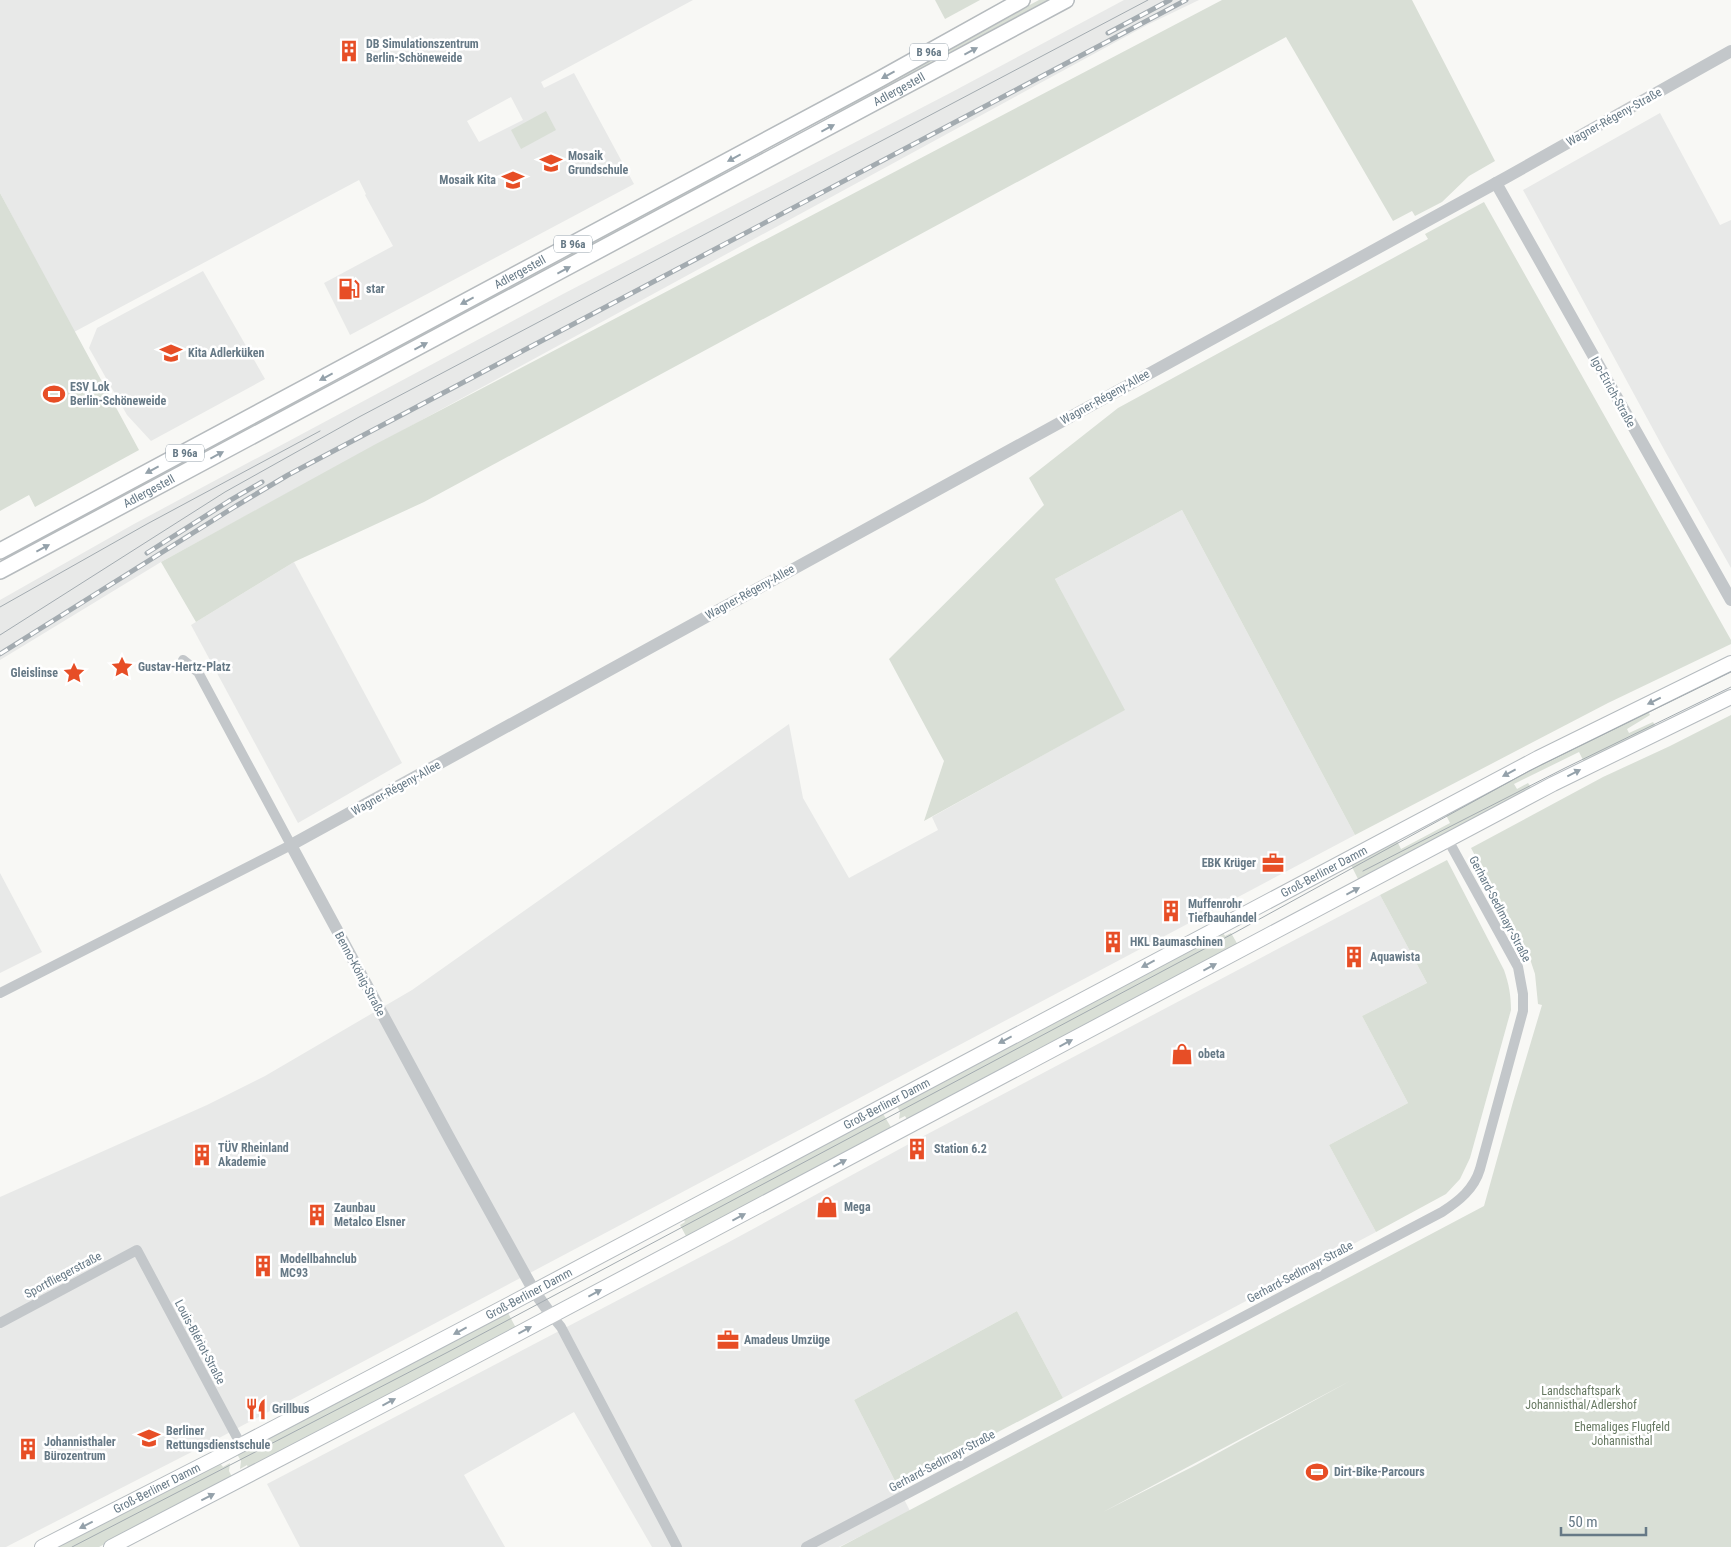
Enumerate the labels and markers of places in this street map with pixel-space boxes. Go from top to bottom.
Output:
place label: DB Simulationszentrum Berlin-Schöneweide [366,37,479,65]
building icon: DB Simulationszentrum Berlin-Schöneweide [336,38,362,64]
place label: Mosaik Grundschule [568,149,629,177]
school or university icon: Mosaik Grundschule [538,150,564,176]
school or university icon: Mosaik Kita [500,167,526,193]
place label: Mosaik Kita [439,173,496,187]
fuel station icon: star [336,276,362,302]
place label: star [366,282,385,296]
school or university icon: Kita Adlerküken [158,340,184,366]
place label: Kita Adlerküken [188,346,265,360]
place label: ESV Lok Berlin-Schöneweide [70,380,167,408]
sports icon: ESV Lok Berlin-Schöneweide [41,381,67,407]
place icon: Gustav-Hertz-Platz [109,654,135,680]
place icon: Gleislinse [61,660,87,686]
place label: Gustav-Hertz-Platz [138,660,231,674]
place label: Gleislinse [11,666,58,680]
office icon: EBK Krüger [1260,850,1286,876]
place label: EBK Krüger [1202,856,1256,870]
place label: Muffenrohr Tiefbauhandel [1188,897,1257,925]
building icon: Muffenrohr Tiefbauhandel [1158,898,1184,924]
building icon: HKL Baumaschinen [1100,929,1126,955]
place label: HKL Baumaschinen [1130,935,1223,949]
building icon: Aquawista [1341,944,1367,970]
place label: Aquawista [1370,950,1420,964]
shop icon: obeta [1169,1041,1195,1067]
place label: obeta [1198,1047,1225,1061]
building icon: Station 6.2 [904,1136,930,1162]
place label: TÜV Rheinland Akademie [218,1140,289,1169]
building icon: TÜV Rheinland Akademie [189,1142,215,1168]
place label: Station 6.2 [934,1142,987,1156]
shop icon: Mega [814,1194,840,1220]
place label: Mega [844,1200,871,1214]
place label: Zaunbau Metalco Elsner [334,1201,405,1229]
building icon: Zaunbau Metalco Elsner [304,1202,330,1228]
place label: Modellbahnclub MC93 [280,1252,357,1280]
building icon: Modellbahnclub MC93 [250,1253,276,1279]
office icon: Amadeus Umzüge [715,1327,741,1353]
place label: Amadeus Umzüge [744,1333,830,1347]
restaurant icon: Grillbus [243,1396,269,1422]
place label: Grillbus [272,1402,310,1416]
place label: Berliner Rettungsdienstschule [166,1424,271,1452]
school or university icon: Berliner Rettungsdienstschule [136,1425,162,1451]
place label: Johannisthaler Bürozentrum [44,1435,116,1463]
building icon: Johannisthaler Bürozentrum [15,1436,41,1462]
sports icon: Dirt-Bike-Parcours [1304,1459,1330,1485]
place label: Dirt-Bike-Parcours [1334,1465,1425,1479]

